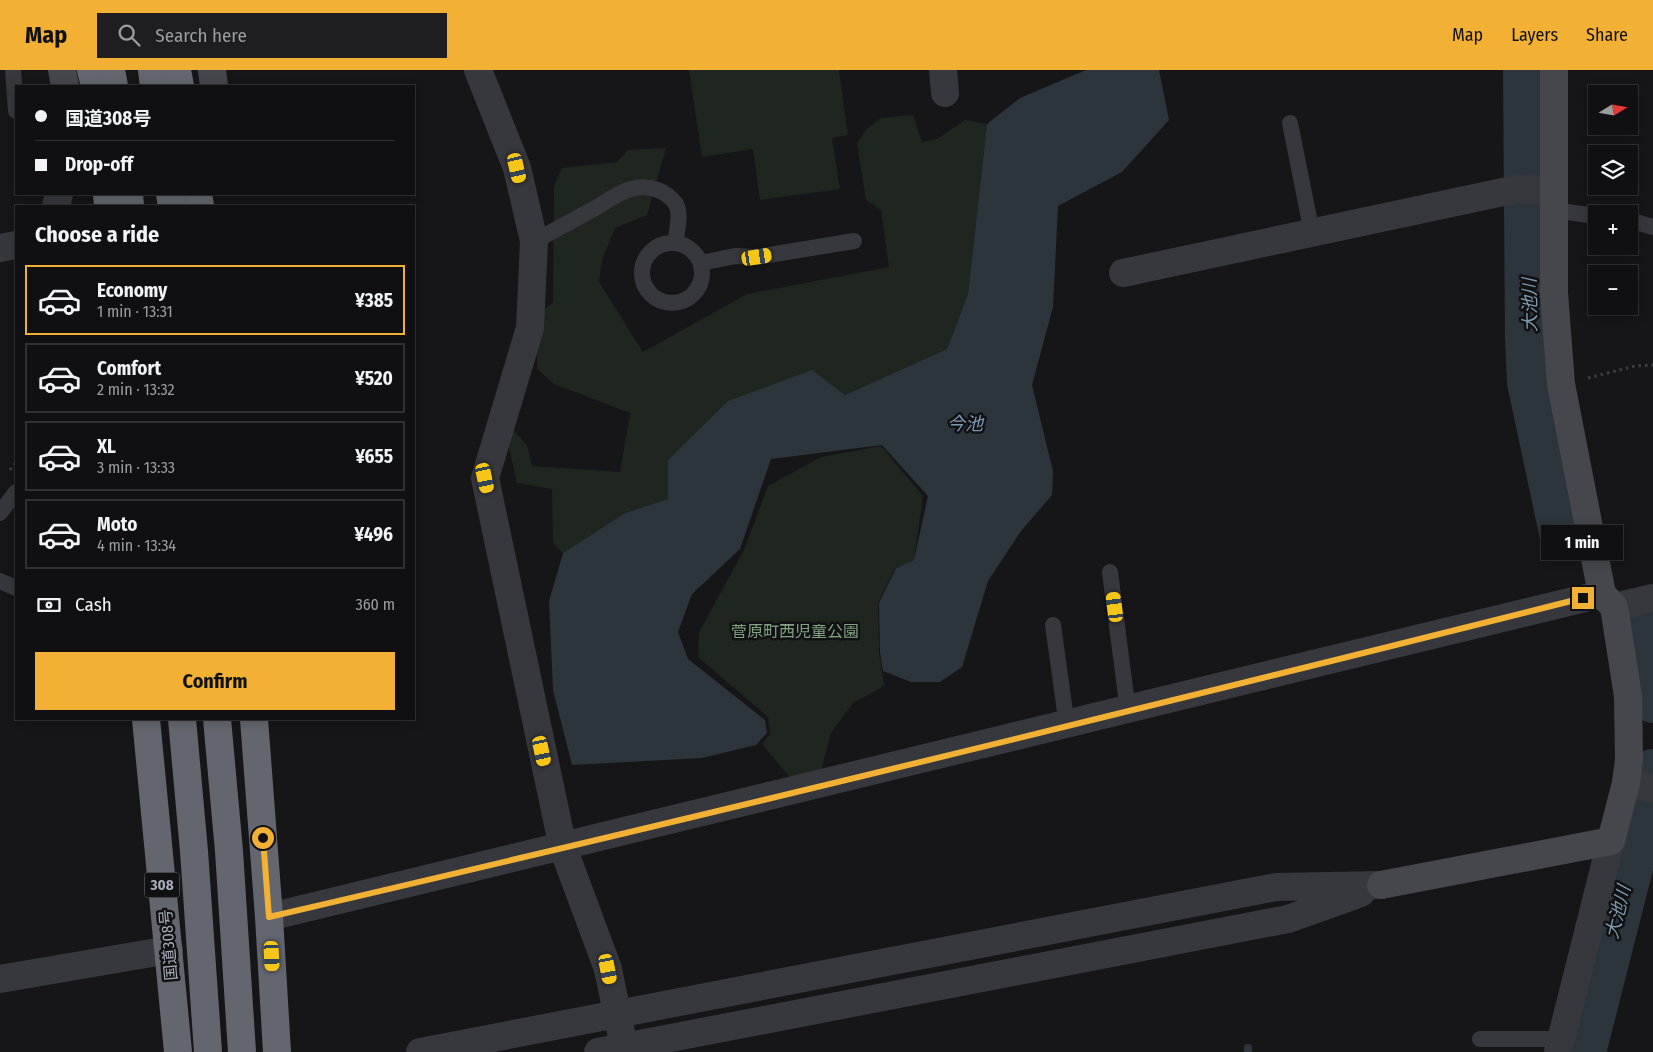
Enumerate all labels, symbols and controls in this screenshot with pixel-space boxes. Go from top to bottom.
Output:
search box [97,13,447,58]
text: Map [25,21,67,49]
icon: search [115,21,143,49]
text: Search here [155,24,247,47]
text: Map [1452,24,1483,46]
text: Layers [1511,24,1558,46]
text: Share [1586,24,1628,46]
north arrow [1588,85,1638,135]
map controls [1588,85,1638,315]
text: 国道308号 [65,107,151,130]
button: layers [1588,145,1638,195]
car [506,152,527,184]
text: Drop-off [65,153,133,176]
button: + [1588,205,1638,255]
text: Choose a ride [35,221,159,248]
car [741,247,772,267]
button: − [1588,265,1638,315]
water label: 大池川 [1518,276,1541,332]
icon: car [37,278,82,323]
text: Economy [97,279,167,302]
text: ¥385 [355,289,393,312]
text: 1 min · 13:31 [97,302,173,321]
icon: car [37,356,82,401]
text: Comfort [97,357,161,380]
text: ¥520 [355,367,393,390]
text: 2 min · 13:32 [97,380,175,399]
water label: 今池 [947,413,985,435]
icon: car [37,434,82,479]
text: XL [97,435,116,458]
text: ¥655 [355,445,393,468]
text: 3 min · 13:33 [97,458,175,477]
car [474,462,495,494]
icon: car [37,512,82,557]
text: Moto [97,513,137,536]
text: ¥496 [354,523,393,546]
callout: 1 min [1542,526,1624,560]
text: 1 min [1565,533,1599,552]
text: 4 min · 13:34 [97,536,176,555]
route end [1572,587,1594,609]
icon: cash [35,591,63,619]
car [1105,591,1124,623]
text: Cash [75,593,112,616]
text: 360 m [355,595,395,614]
park label: 菅原町西児童公園 [731,622,859,641]
button: Confirm [35,652,395,710]
car [531,735,552,767]
route start [252,827,274,849]
road number: 308 [144,872,180,898]
water label: 大池川 [1601,881,1636,941]
street label: 国道308号 [156,908,181,981]
car [263,941,280,971]
car [597,953,618,985]

